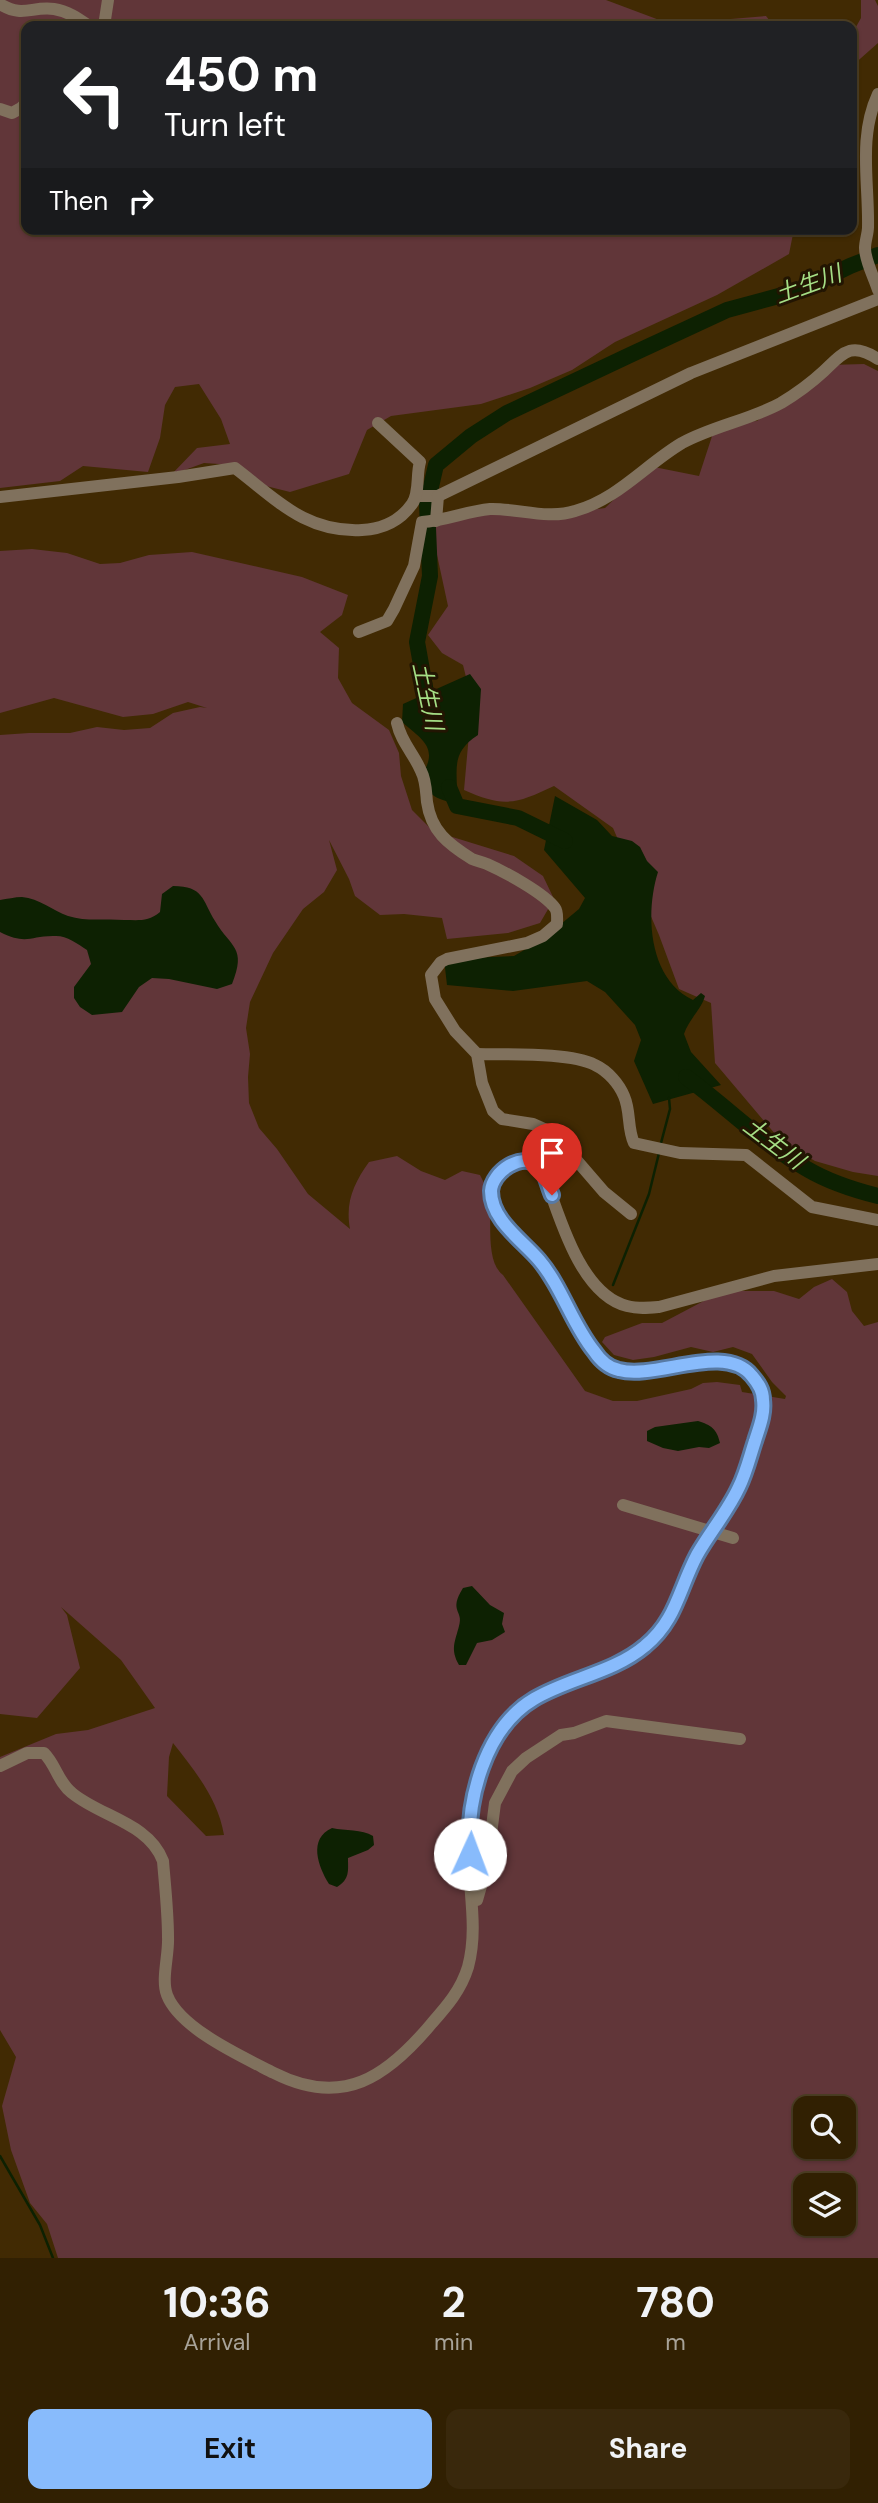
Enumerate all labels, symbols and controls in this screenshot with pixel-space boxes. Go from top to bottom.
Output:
text: 450 m [164,42,318,106]
icon: left [49,49,140,140]
text: Turn left [164,104,286,146]
icon: right [122,182,160,220]
text: Then [49,184,108,218]
water label: 土生川 [770,257,848,310]
water label: 土生川 [406,659,450,736]
water label: 土生川 [737,1110,813,1178]
pin [522,1123,582,1195]
icon: arrive [533,1134,571,1172]
position arrow [433,1817,507,1891]
map controls [793,2096,856,2236]
button: search [793,2096,856,2159]
button: layers [793,2173,856,2236]
text: 10:36 [163,2275,271,2330]
text: 2 [441,2275,466,2330]
text: 780 [636,2275,715,2330]
text: Arrival [183,2327,250,2357]
text: min [434,2327,473,2357]
text: m [665,2327,686,2357]
button: Exit [28,2409,432,2489]
button: Share [446,2409,850,2489]

